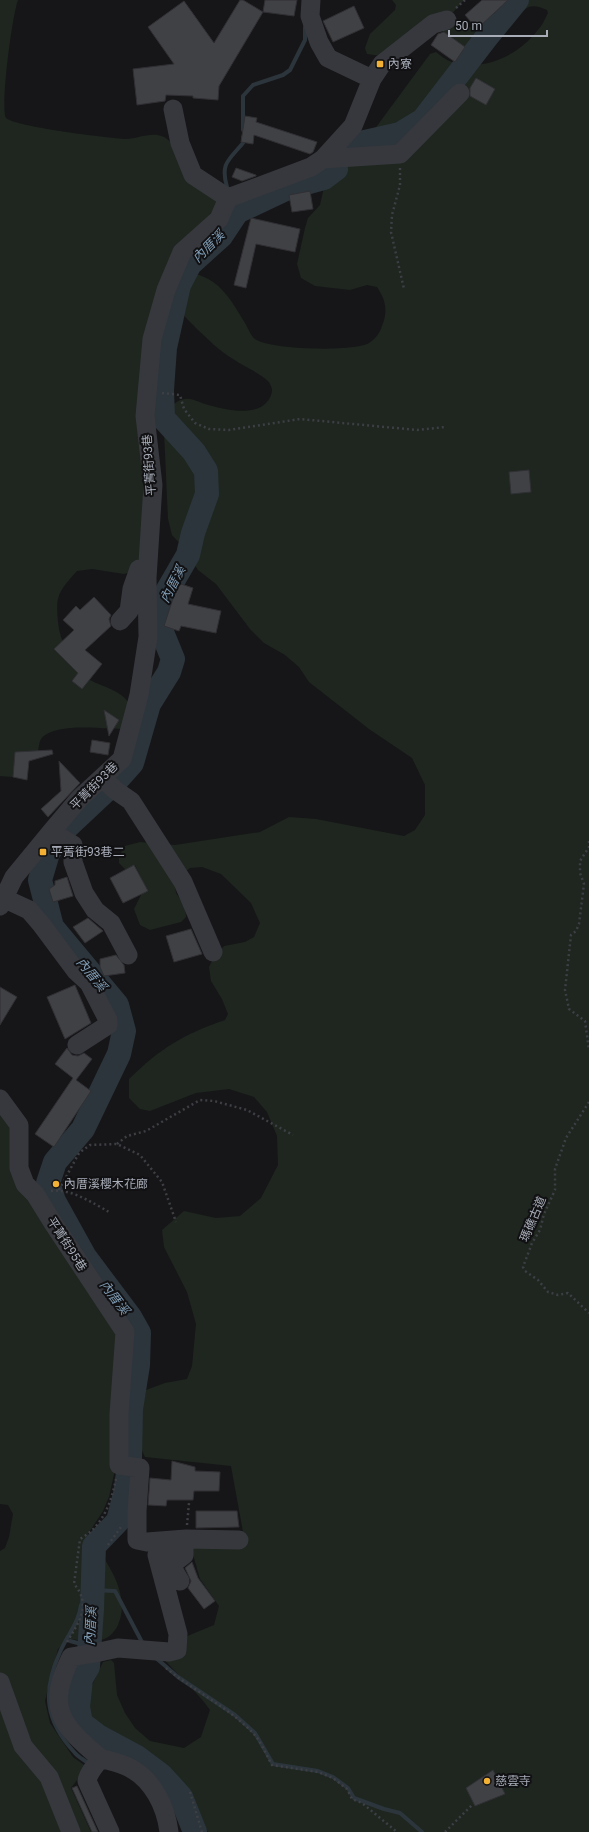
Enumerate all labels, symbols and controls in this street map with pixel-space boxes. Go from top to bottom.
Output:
scale bar [449,12,547,38]
text: 50 m [455,19,482,33]
place label: 內寮 [388,57,412,71]
marker: 內寮 [375,59,385,69]
water label: 內厝溪 [189,226,229,265]
street label: 平菁街93巷 [140,434,158,496]
water label: 內厝溪 [157,562,189,605]
street label: 平菁街93巷 [67,759,121,813]
place label: 平菁街93巷二 [51,845,125,859]
marker: 平菁街93巷二 [38,847,48,857]
water label: 內厝溪 [73,955,111,996]
place label: 內厝溪櫻木花廊 [64,1177,148,1191]
marker: 內厝溪櫻木花廊 [51,1179,61,1189]
street label: 瑪礁古道 [517,1194,549,1244]
street label: 平菁街95巷 [44,1214,90,1274]
water label: 內厝溪 [97,1277,134,1319]
water label: 內厝溪 [82,1604,99,1646]
place label: 慈雲寺 [495,1774,531,1788]
marker: 慈雲寺 [482,1776,492,1786]

